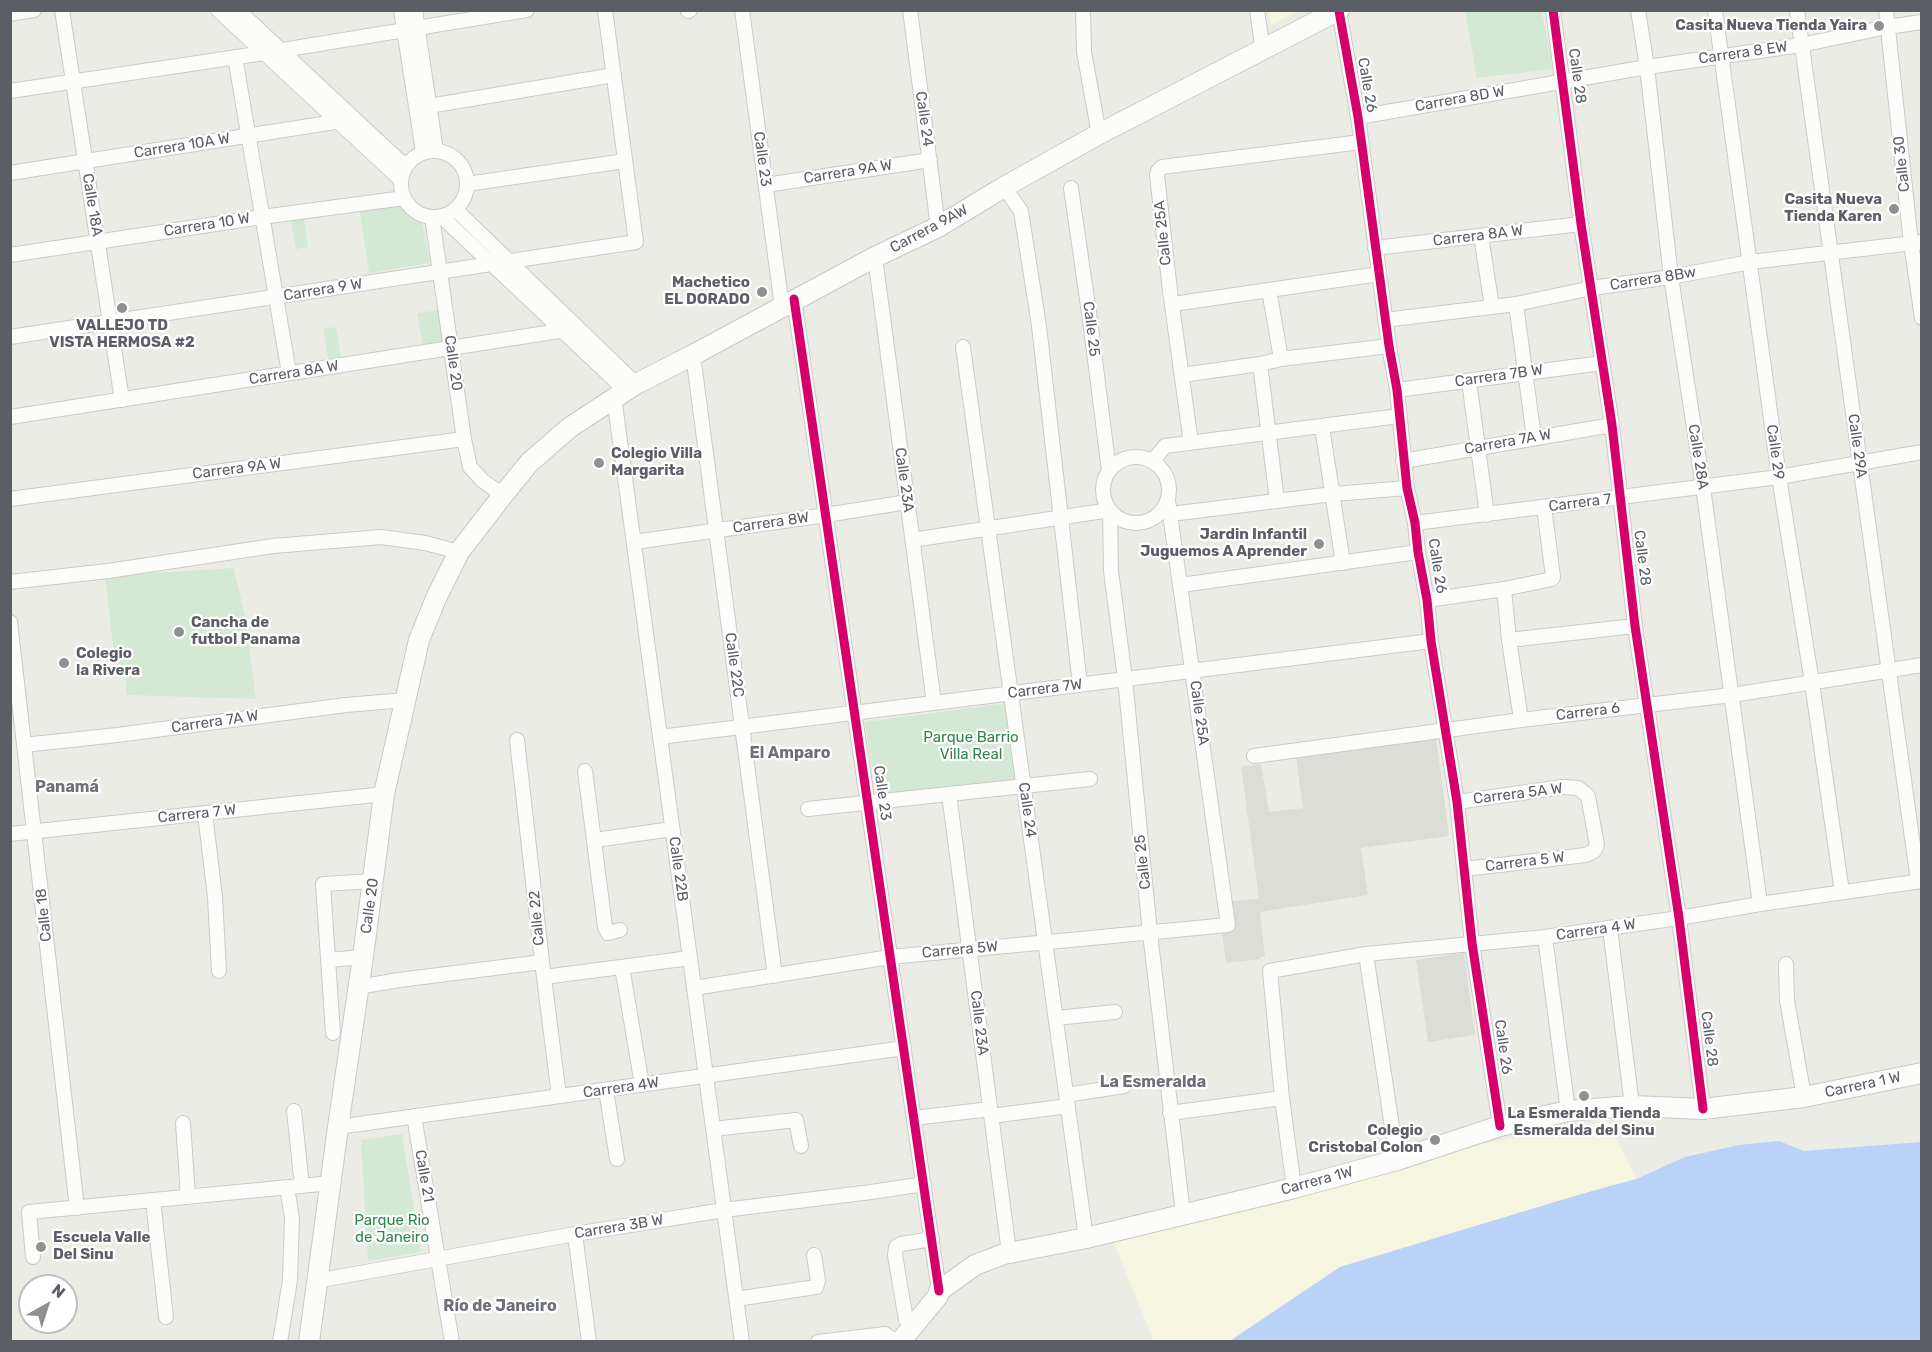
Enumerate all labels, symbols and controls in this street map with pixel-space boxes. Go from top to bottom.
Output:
place label: Casita Nueva Tienda Yaira [1675,17,1867,35]
marker: Casita Nueva Tienda Yaira [1872,19,1886,33]
street label: Carrera 8 EW [1697,38,1789,68]
street label: Calle 28 [1564,47,1590,105]
street label: Calle 26 [1353,56,1381,114]
street label: Carrera 8D W [1414,82,1506,116]
street label: Calle 24 [911,90,937,148]
street label: Carrera 10A W [133,130,231,162]
street label: Calle 23 [749,130,775,188]
street label: Calle 30 [1890,135,1914,193]
street label: Carrera 9A W [802,156,894,188]
street label: Calle 18A [78,172,106,238]
place label: Casita Nueva Tienda Karen [1784,191,1882,226]
street label: Calle 25A [1151,200,1175,266]
street label: Carrera 9AW [887,201,971,257]
marker: Casita Nueva Tienda Karen [1887,202,1901,216]
street label: Carrera 10 W [163,209,251,241]
street label: Carrera 8A W [1432,222,1524,250]
street label: Carrera 8Bw [1609,263,1697,295]
place label: Machetico EL DORADO [664,274,750,309]
street label: Carrera 9 W [282,275,364,305]
marker: Machetico EL DORADO [755,285,769,299]
street label: Calle 25 [1079,300,1103,358]
marker: VALLEJO TD VISTA HERMOSA #2 [115,301,129,315]
place label: VALLEJO TD VISTA HERMOSA #2 [49,317,195,352]
street label: Calle 20 [440,334,466,392]
street label: Carrera 8A W [248,357,340,389]
street label: Carrera 7B W [1454,361,1544,391]
street label: Calle 29A [1844,413,1870,479]
street label: Calle 28A [1684,423,1712,491]
street label: Calle 29 [1762,423,1788,481]
street label: Carrera 7A W [1463,425,1553,459]
place label: Colegio Villa Margarita [611,445,702,480]
street label: Calle 23A [891,446,917,514]
street label: Carrera 9A W [191,455,283,483]
marker: Colegio Villa Margarita [592,456,606,470]
street label: Carrera 7 [1548,490,1612,516]
street label: Carrera 8W [732,509,810,537]
place label: Jardin Infantil Juguemos A Aprender [1140,526,1307,561]
street label: Calle 28 [1630,529,1654,587]
marker: Jardin Infantil Juguemos A Aprender [1312,537,1326,551]
street label: Calle 26 [1424,537,1450,595]
place label: Cancha de futbol Panama [191,614,300,649]
marker: Cancha de futbol Panama [172,625,186,639]
street label: Calle 22C [721,631,747,699]
place label: Colegio la Rivera [76,645,140,680]
marker: Colegio la Rivera [57,656,71,670]
street label: Carrera 7W [1007,675,1083,703]
street label: Calle 25A [1186,679,1212,747]
street label: Carrera 6 [1555,699,1621,725]
street label: Carrera 7A W [170,707,260,737]
park label: Parque Barrio Villa Real [923,729,1019,764]
district label: El Amparo [750,743,830,763]
street label: Calle 23 [869,764,895,822]
district label: Panamá [35,777,99,797]
street label: Carrera 5A W [1472,780,1564,808]
street label: Calle 24 [1014,781,1040,839]
street label: Carrera 7 W [157,801,237,827]
street label: Calle 25 [1131,834,1155,890]
street label: Calle 22B [665,835,691,903]
street label: Carrera 5 W [1484,848,1566,876]
street label: Calle 20 [357,877,383,935]
street label: Calle 18 [32,887,56,943]
street label: Calle 22 [526,890,548,946]
street label: Carrera 4 W [1555,915,1637,945]
street label: Carrera 5W [921,938,999,962]
street label: Calle 23A [966,989,992,1057]
street label: Calle 28 [1697,1010,1721,1068]
street label: Calle 26 [1490,1018,1516,1076]
street label: Carrera 1 W [1823,1068,1903,1102]
district label: La Esmeralda [1100,1072,1206,1092]
street label: Carrera 4W [582,1074,660,1102]
marker: La Esmeralda Tienda Esmeralda del Sinu [1577,1089,1591,1103]
place label: La Esmeralda Tienda Esmeralda del Sinu [1507,1105,1661,1140]
place label: Colegio Cristobal Colon [1308,1122,1423,1157]
marker: Colegio Cristobal Colon [1428,1133,1442,1147]
street label: Calle 21 [411,1148,437,1204]
street label: Carrera 1W [1279,1163,1355,1199]
street label: Carrera 3B W [573,1211,665,1243]
park label: Parque Rio de Janeiro [354,1212,430,1247]
place label: Escuela Valle Del Sinu [53,1229,150,1264]
marker: Escuela Valle Del Sinu [34,1240,48,1254]
north arrow [18,1274,78,1334]
text: N [48,1280,69,1302]
district label: Río de Janeiro [443,1296,557,1316]

